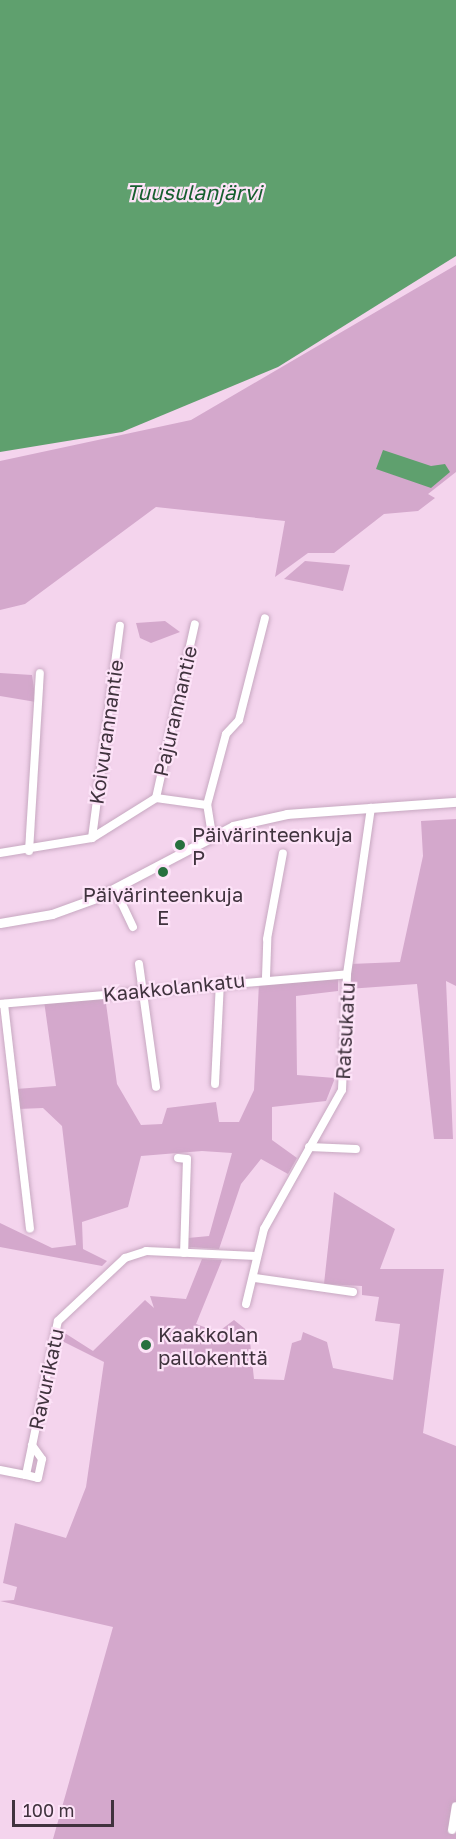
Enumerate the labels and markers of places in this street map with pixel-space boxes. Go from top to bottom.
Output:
place label: Päivärinteenkuja P [192,822,352,869]
marker: Päivärinteenkuja P [173,838,187,852]
marker: Päivärinteenkuja E [156,865,170,879]
place label: Päivärinteenkuja E [83,882,243,929]
place label: Kaakkolan pallokenttä [158,1322,268,1369]
marker: Kaakkolan pallokenttä [139,1338,153,1352]

